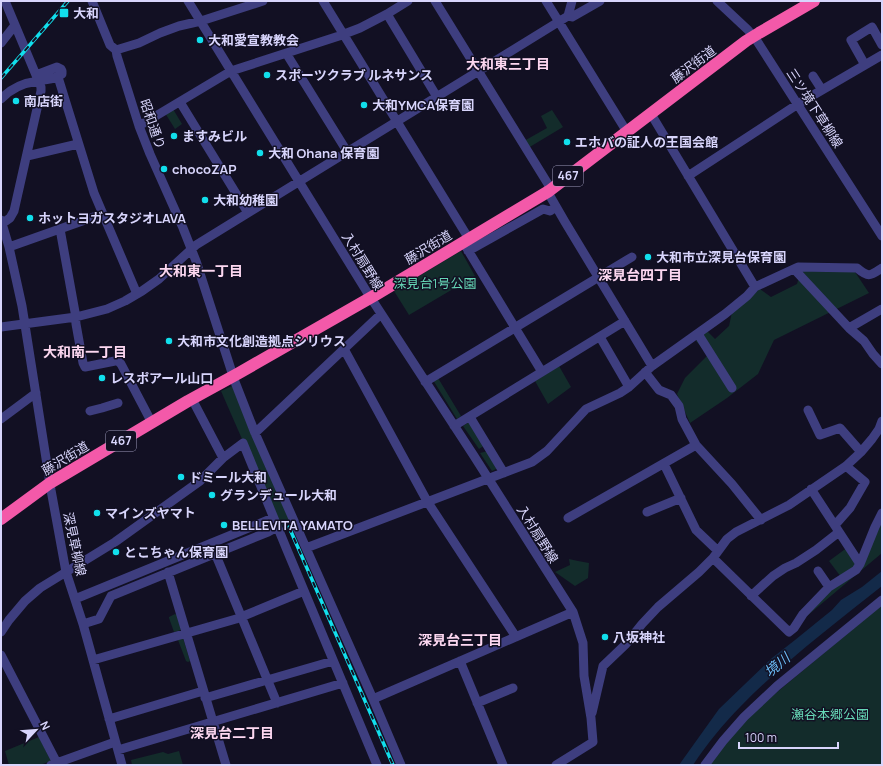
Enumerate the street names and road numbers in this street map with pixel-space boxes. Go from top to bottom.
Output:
street label: 藤沢街道 [667,41,719,87]
street label: 三ツ境下草柳線 [783,65,847,151]
street label: 昭和通り [136,96,170,152]
road number: 467 [553,166,583,186]
street label: 藤沢街道 [401,226,455,268]
street label: 入村扇野線 [338,229,388,293]
road number: 467 [106,431,136,451]
street label: 藤沢街道 [38,437,92,479]
street label: 入村扇野線 [513,502,563,566]
street label: 深見草柳線 [59,510,91,578]

